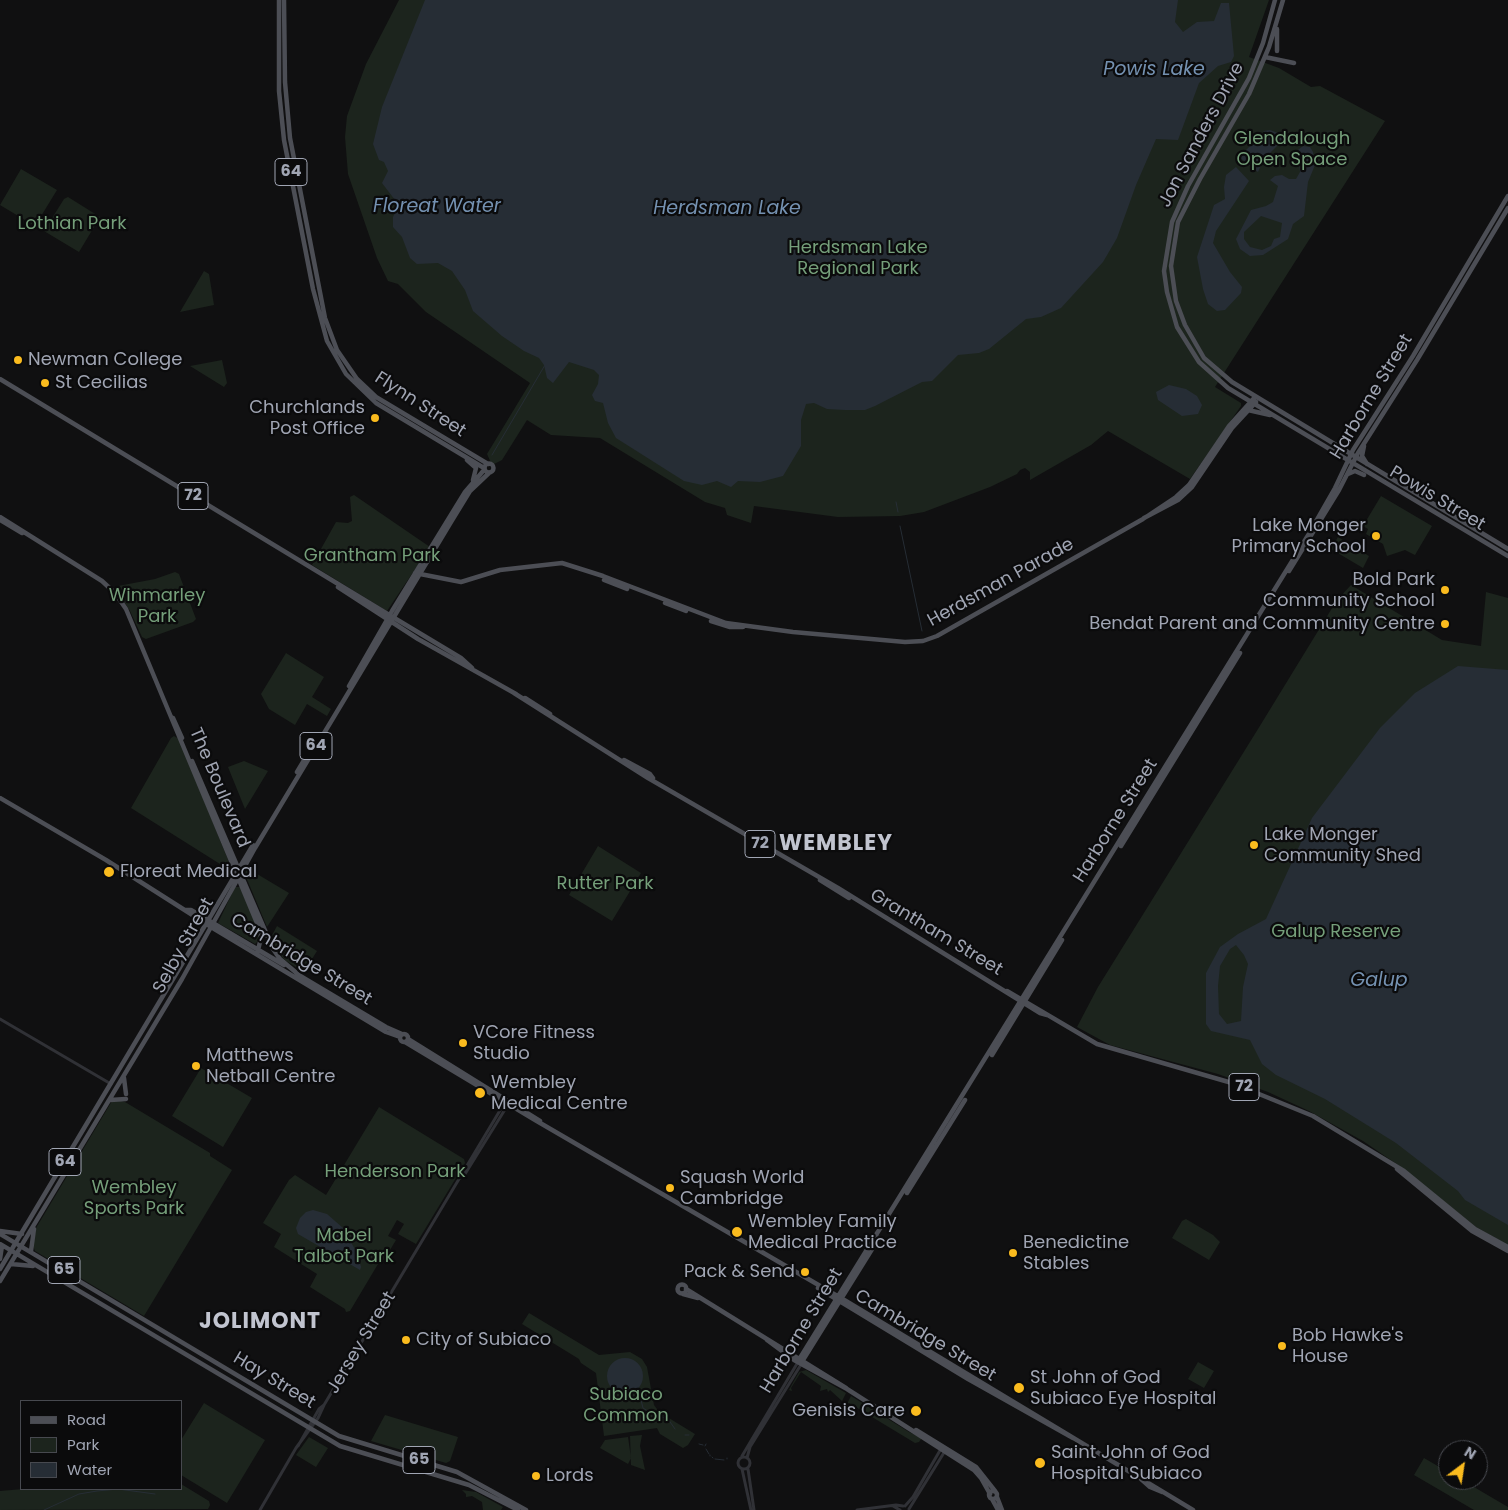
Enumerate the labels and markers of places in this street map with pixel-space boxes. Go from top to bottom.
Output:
place label: Newman College [28,349,182,371]
marker: Newman College [12,354,24,366]
place label: St Cecilias [55,372,148,394]
marker: St Cecilias [39,377,51,389]
place label: Churchlands Post Office [249,397,365,439]
marker: Churchlands Post Office [369,412,381,424]
place label: Lake Monger Primary School [1232,515,1366,558]
marker: Lake Monger Primary School [1370,530,1382,542]
place label: Bold Park Community School [1263,569,1435,612]
marker: Bold Park Community School [1439,584,1451,596]
place label: Bendat Parent and Community Centre [1089,613,1435,635]
marker: Bendat Parent and Community Centre [1439,618,1451,630]
place label: Lake Monger Community Shed [1264,824,1421,866]
marker: Lake Monger Community Shed [1248,839,1260,851]
place label: Floreat Medical [120,861,257,883]
marker: Floreat Medical [102,865,116,879]
place label: VCore Fitness Studio [473,1022,595,1064]
marker: VCore Fitness Studio [457,1037,469,1049]
place label: Matthews Netball Centre [206,1045,335,1088]
marker: Matthews Netball Centre [190,1060,202,1072]
place label: Wembley Medical Centre [491,1072,628,1114]
marker: Wembley Medical Centre [473,1086,487,1100]
place label: Squash World Cambridge [680,1167,805,1210]
marker: Squash World Cambridge [664,1182,676,1194]
place label: Wembley Family Medical Practice [748,1211,897,1254]
marker: Wembley Family Medical Practice [730,1225,744,1239]
place label: Benedictine Stables [1023,1232,1129,1274]
marker: Benedictine Stables [1007,1247,1019,1259]
place label: Pack & Send [684,1261,795,1283]
marker: Pack & Send [799,1266,811,1278]
place label: Bob Hawke's House [1292,1325,1404,1368]
place label: City of Subiaco [416,1329,551,1351]
marker: City of Subiaco [400,1334,412,1346]
marker: Bob Hawke's House [1276,1340,1288,1352]
place label: St John of God Subiaco Eye Hospital [1030,1367,1217,1410]
marker: St John of God Subiaco Eye Hospital [1012,1381,1026,1395]
place label: Genisis Care [792,1400,905,1422]
marker: Genisis Care [909,1404,923,1418]
place label: Saint John of God Hospital Subiaco [1051,1442,1210,1485]
marker: Saint John of God Hospital Subiaco [1033,1456,1047,1470]
place label: Lords [546,1465,594,1487]
marker: Lords [530,1470,542,1482]

